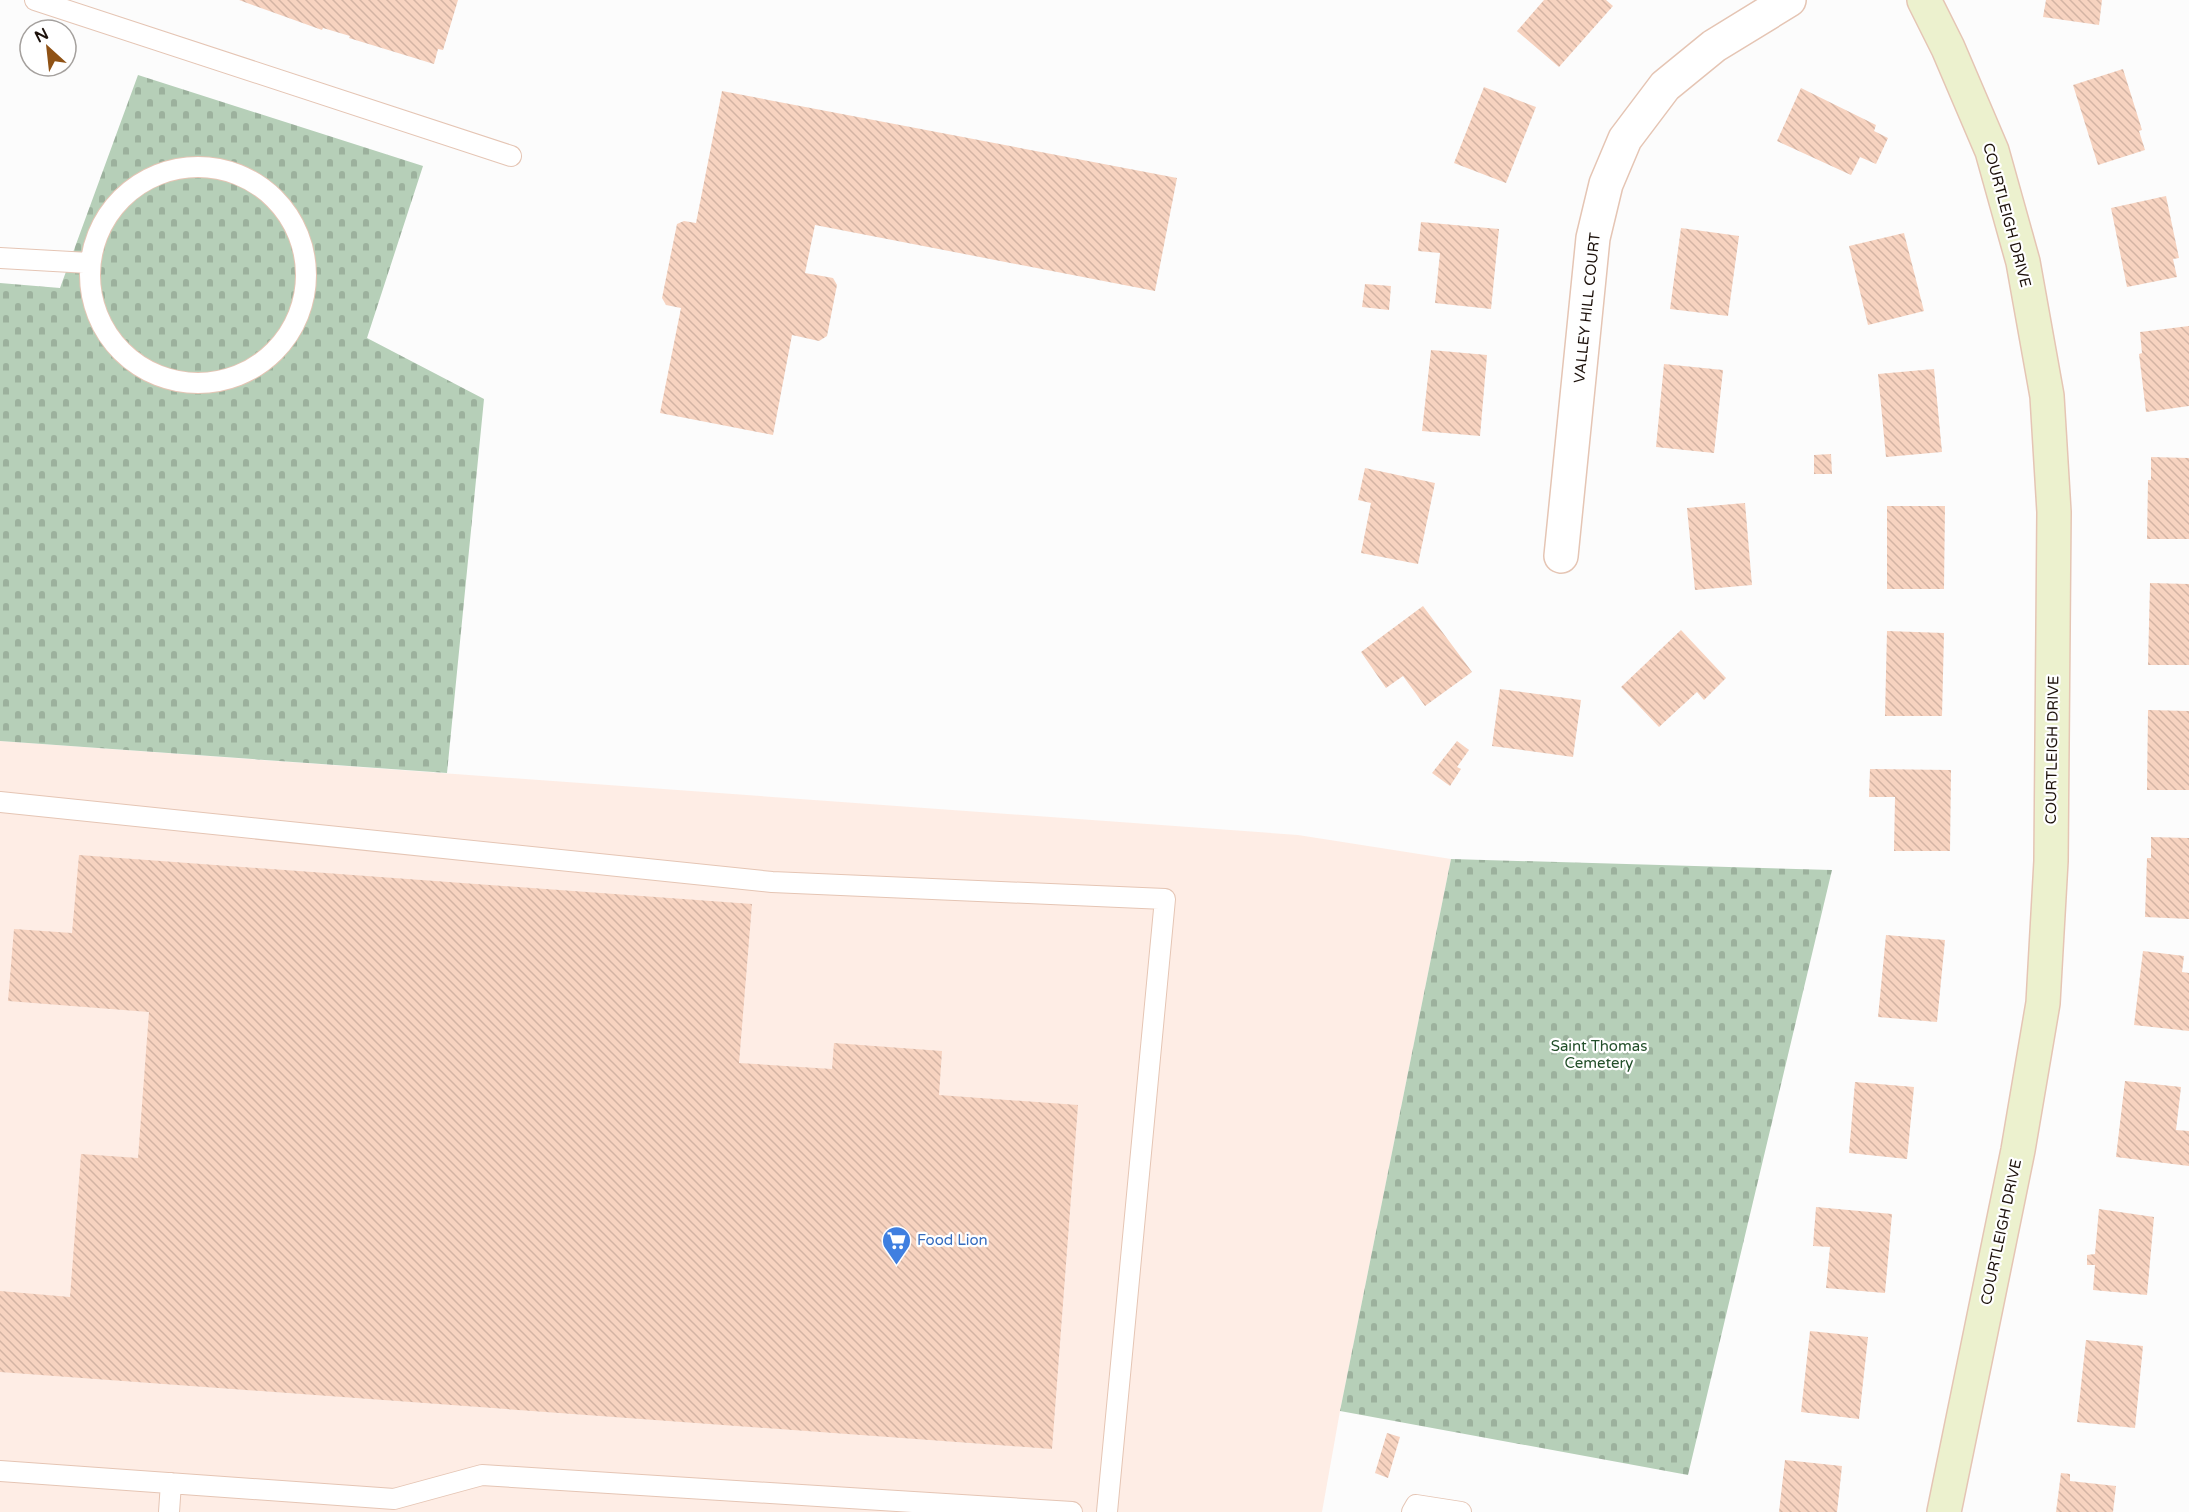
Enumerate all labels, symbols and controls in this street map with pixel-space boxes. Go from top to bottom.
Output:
north arrow [18,18,78,78]
text: N [31,24,52,47]
street label: COURTLEIGH DRIVE [1979,141,2035,289]
street label: VALLEY HILL COURT [1570,232,1604,384]
street label: COURTLEIGH DRIVE [2042,675,2062,825]
park label: Saint Thomas Cemetery [1551,1037,1647,1072]
street label: COURTLEIGH DRIVE [1977,1157,2025,1307]
supermarket icon: Food Lion [880,1224,912,1266]
place label: Food Lion [917,1231,988,1249]

